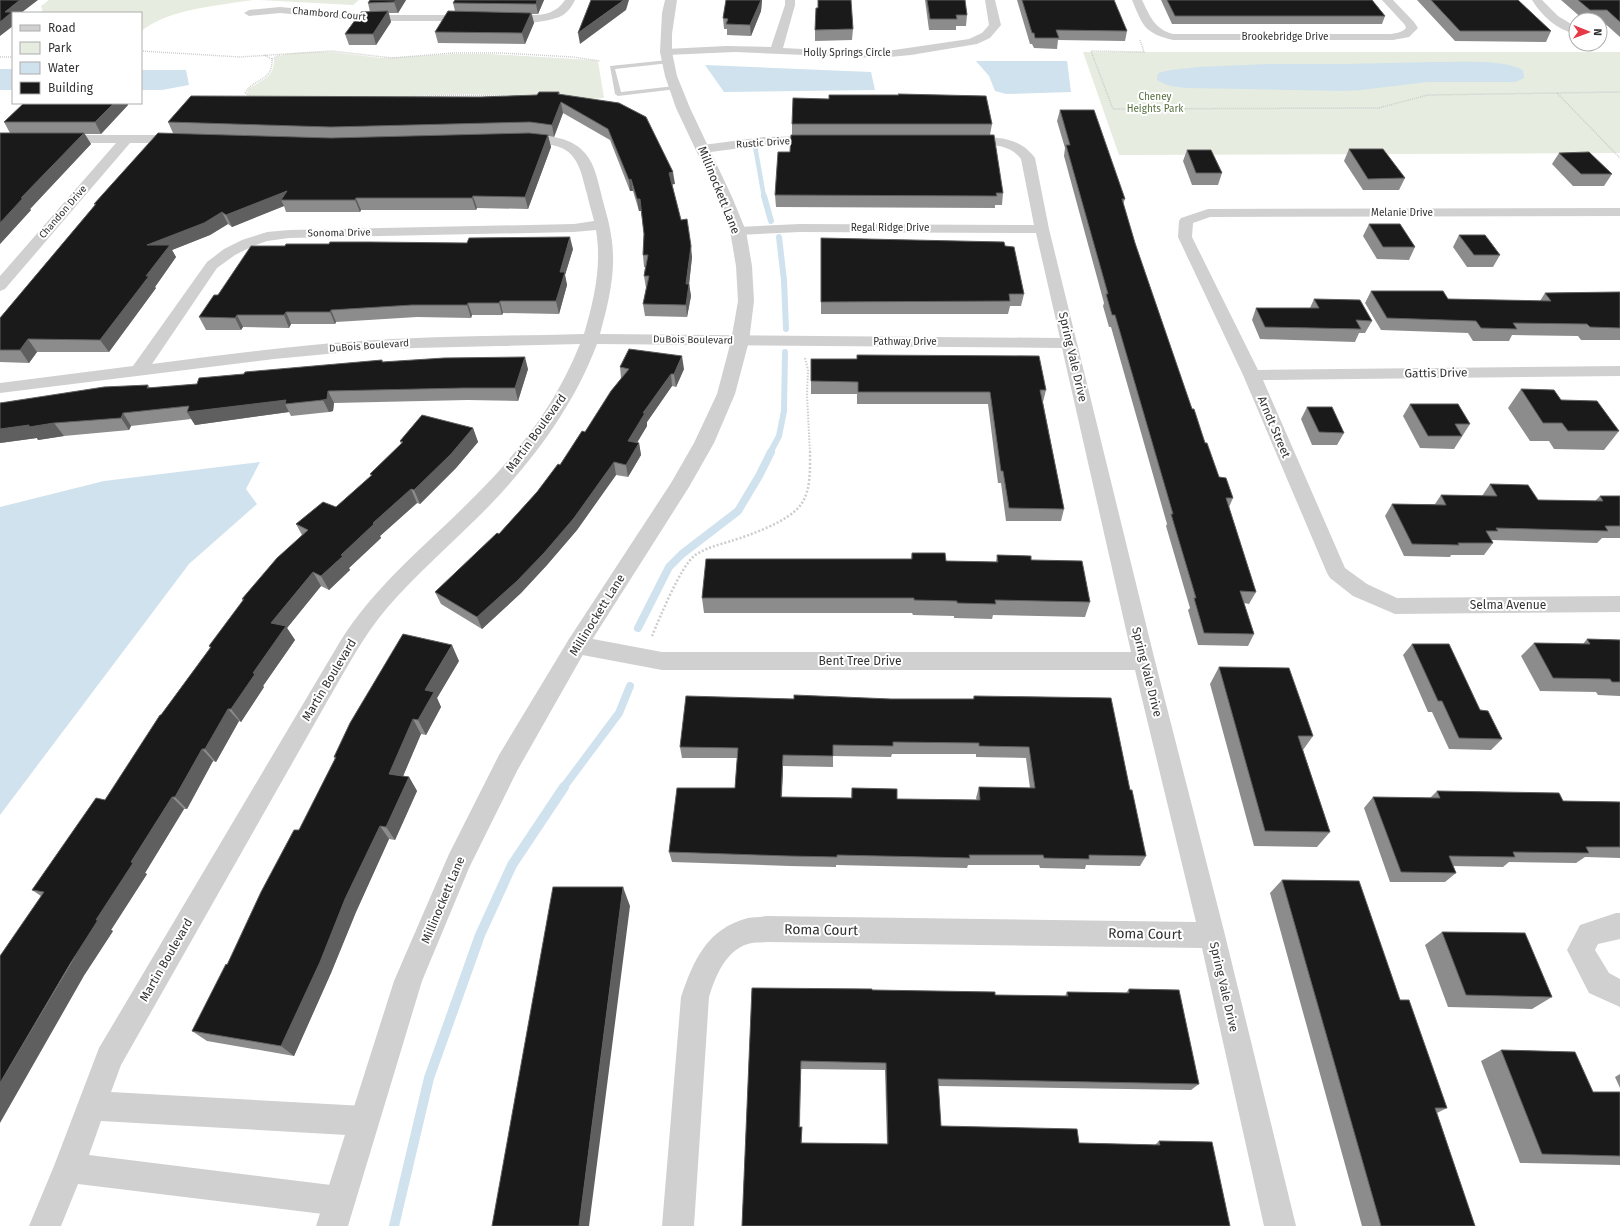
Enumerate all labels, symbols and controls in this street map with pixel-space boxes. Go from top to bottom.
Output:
street label: Chambord Court [292,5,367,23]
legend [12,12,142,104]
north arrow [1568,12,1608,52]
text: Road [48,21,76,35]
text: N [1591,28,1604,36]
street label: Brookebridge Drive [1242,31,1329,43]
text: Park [48,41,72,55]
street label: Holly Springs Circle [803,47,891,59]
text: Water [48,61,80,75]
text: Building [48,81,94,95]
park label: Cheney Heights Park [1127,91,1184,115]
street label: Rustic Drive [736,135,790,151]
street label: Millinockett Lane [695,144,743,236]
street label: Chandon Drive [37,183,89,241]
street label: Melanie Drive [1371,207,1433,219]
street label: Regal Ridge Drive [851,222,929,234]
street label: Sonoma Drive [307,226,371,240]
street label: Spring Vale Drive [1056,311,1090,403]
street label: DuBois Boulevard [653,333,733,347]
street label: Pathway Drive [873,336,937,348]
street label: DuBois Boulevard [329,337,409,355]
street label: Gattis Drive [1404,365,1468,381]
street label: Martin Boulevard [503,391,569,475]
street label: Arndt Street [1255,394,1294,461]
street label: Millinockett Lane [566,572,628,658]
street label: Selma Avenue [1470,598,1546,612]
street label: Spring Vale Drive [1129,626,1165,718]
street label: Martin Boulevard [299,636,359,724]
street label: Bent Tree Drive [819,654,901,668]
street label: Millinockett Lane [418,854,468,946]
street label: Martin Boulevard [137,916,195,1004]
street label: Roma Court [784,921,859,939]
street label: Roma Court [1108,925,1183,943]
street label: Spring Vale Drive [1207,941,1241,1033]

